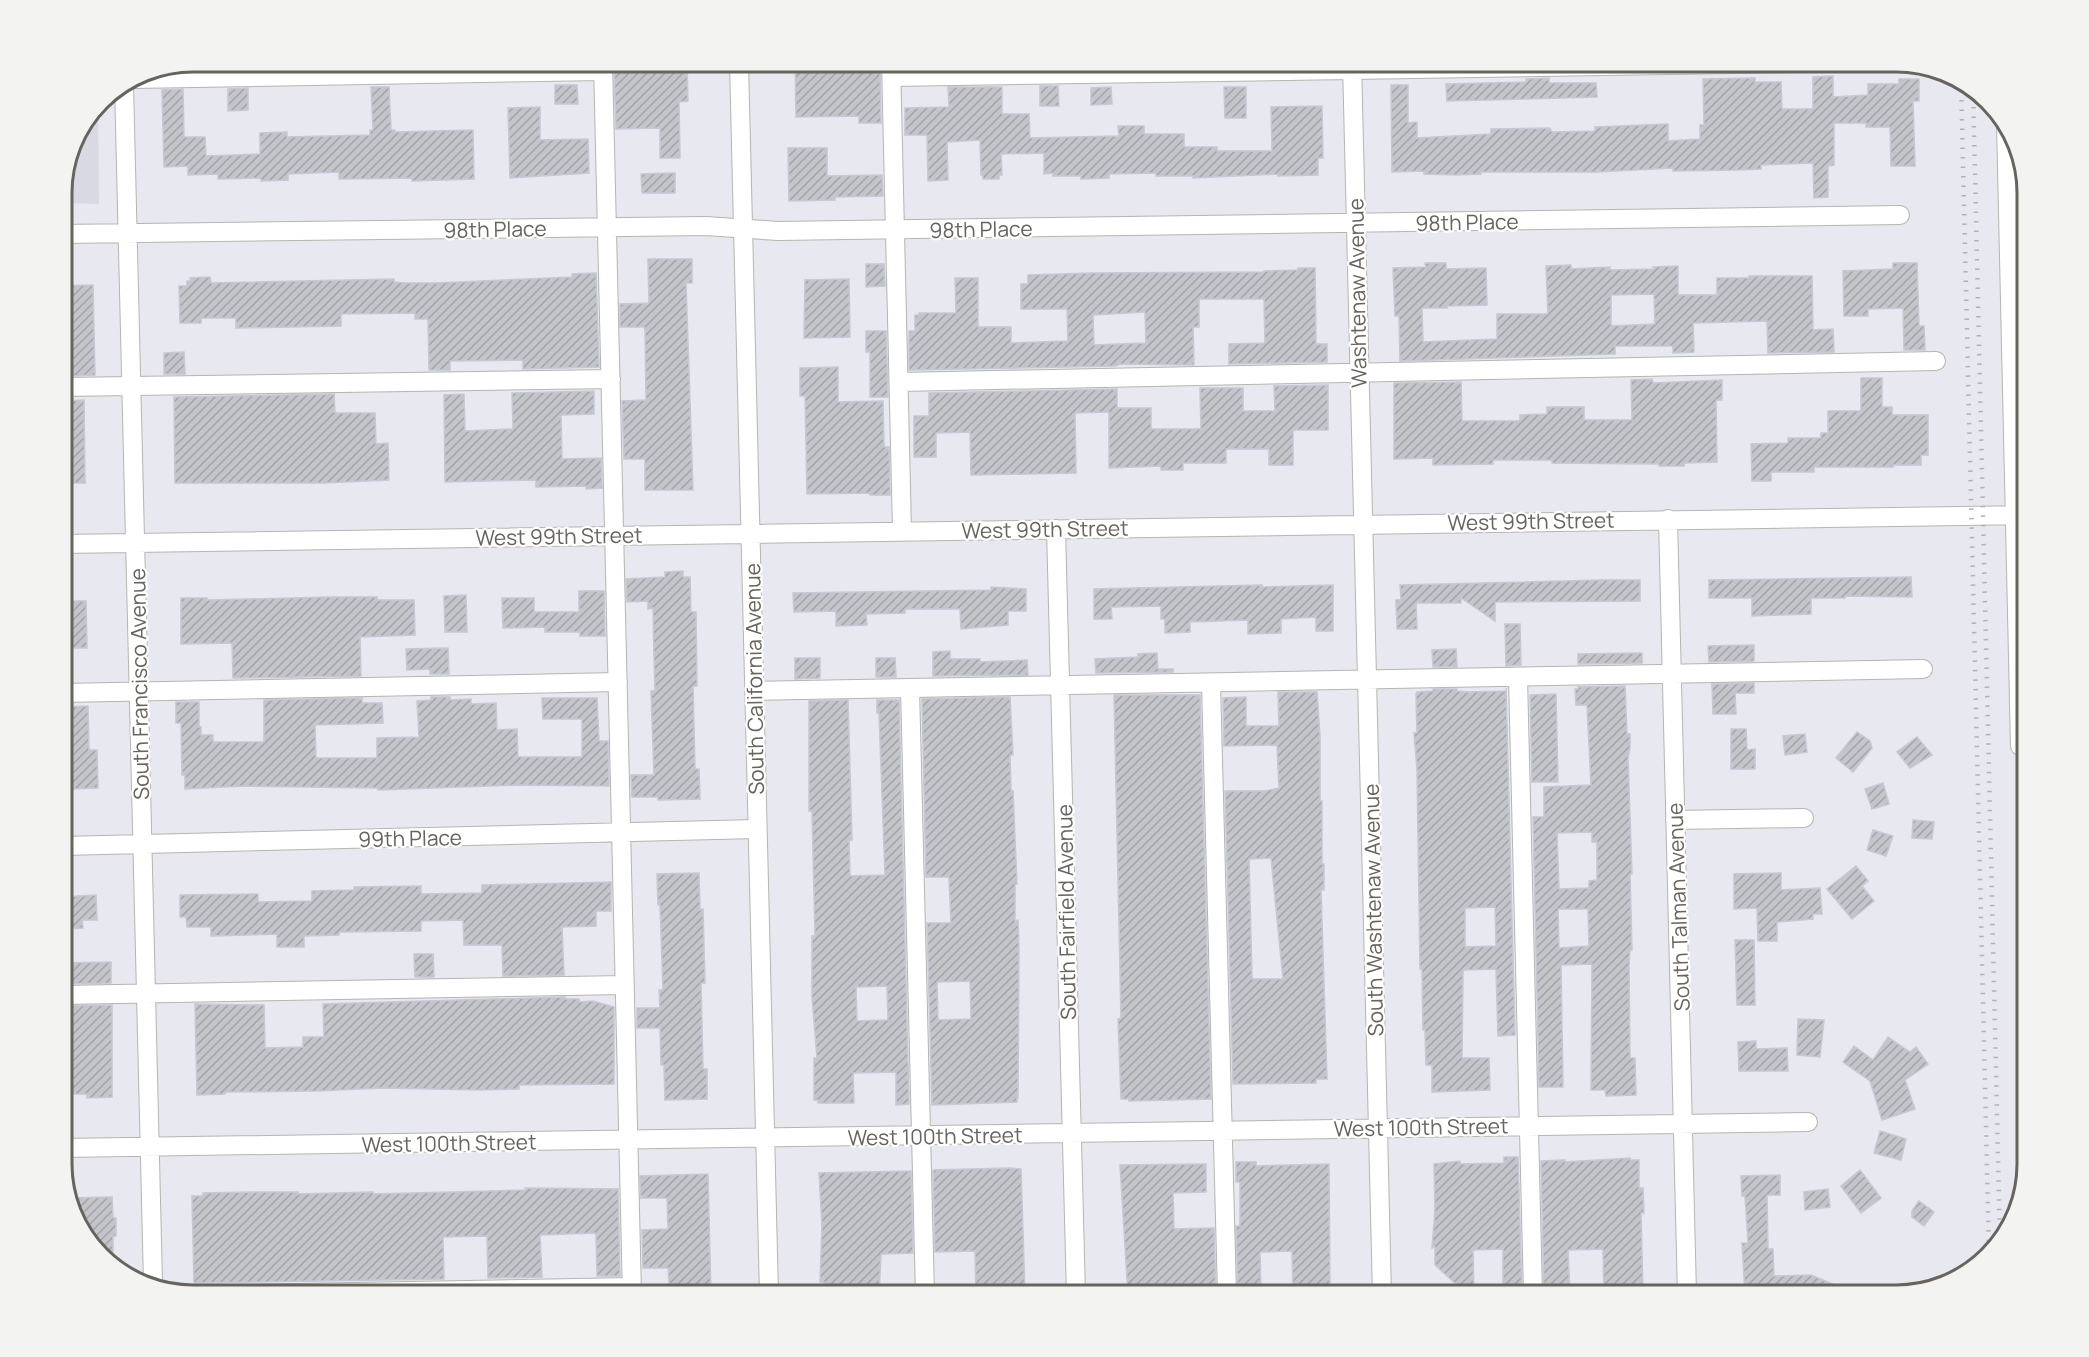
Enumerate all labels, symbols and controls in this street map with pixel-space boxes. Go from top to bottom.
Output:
street label: Washtenaw Avenue [1341,198,1373,388]
street label: 98th Place [1415,207,1519,237]
street label: 98th Place [443,214,547,244]
street label: 98th Place [929,214,1033,244]
street label: West 99th Street [1447,506,1615,536]
street label: West 99th Street [961,514,1129,544]
street label: West 99th Street [475,521,643,551]
street label: South California Avenue [738,563,770,795]
street label: South Francisco Avenue [123,568,155,800]
street label: South Washtenaw Avenue [1357,783,1389,1037]
street label: South Talman Avenue [1660,802,1696,1012]
street label: South Fairfield Avenue [1050,804,1082,1020]
street label: 99th Place [358,823,462,853]
street label: West 100th Street [1333,1111,1509,1143]
street label: West 100th Street [847,1120,1023,1152]
street label: West 100th Street [361,1127,537,1159]

